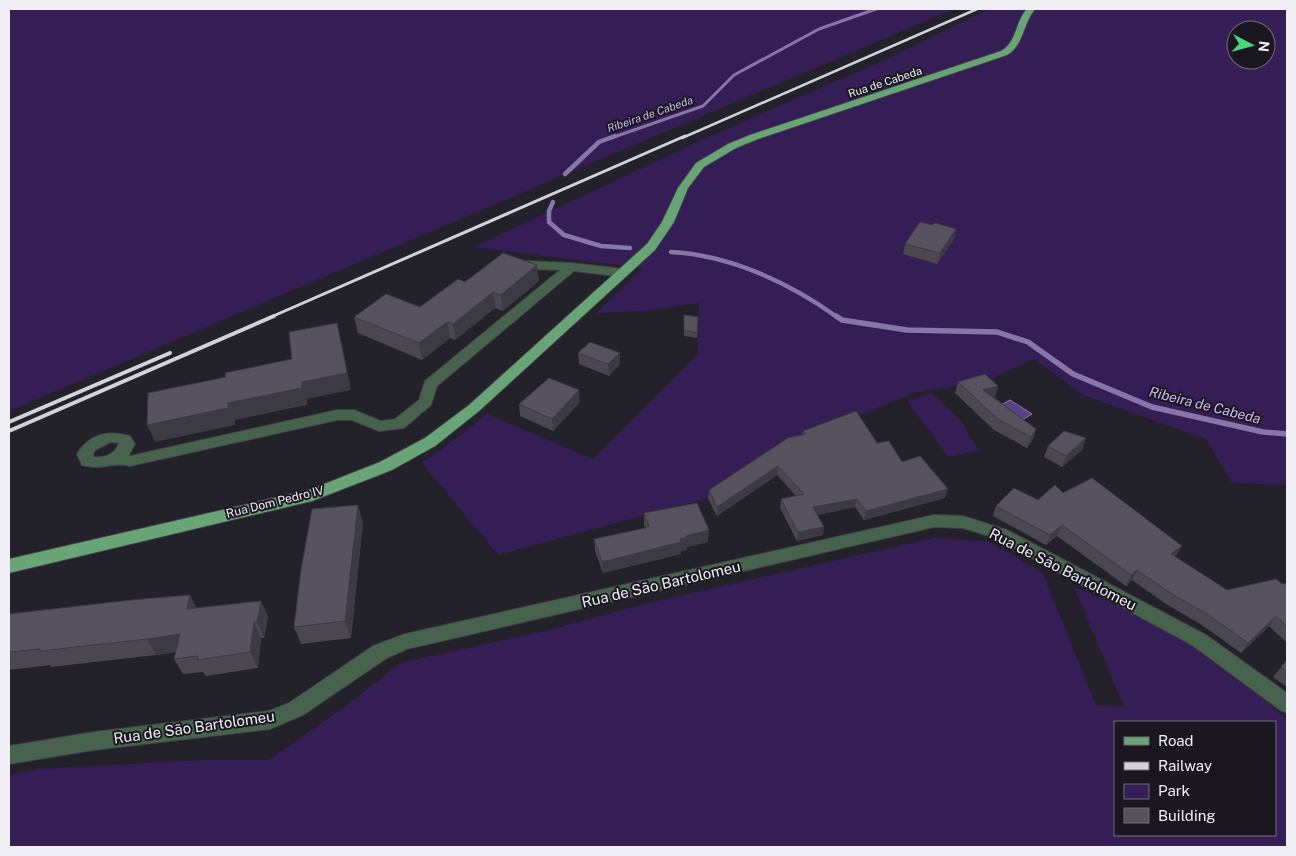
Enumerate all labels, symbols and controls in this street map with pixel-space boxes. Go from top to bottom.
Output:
north arrow [1226,20,1276,70]
text: N [1255,40,1272,53]
street label: Rua de Cabeda [847,64,923,100]
water label: Ribeira de Cabeda [606,94,695,134]
water label: Ribeira de Cabeda [1148,383,1262,427]
street label: Rua Dom Pedro IV [225,483,325,521]
street label: Rua de São Bartolomeu [987,524,1139,614]
street label: Rua de São Bartolomeu [580,557,742,611]
street label: Rua de São Bartolomeu [112,707,276,747]
legend [1114,721,1276,836]
text: Road [1158,732,1194,749]
text: Railway [1158,757,1212,774]
text: Park [1158,782,1190,799]
text: Building [1158,807,1216,824]

